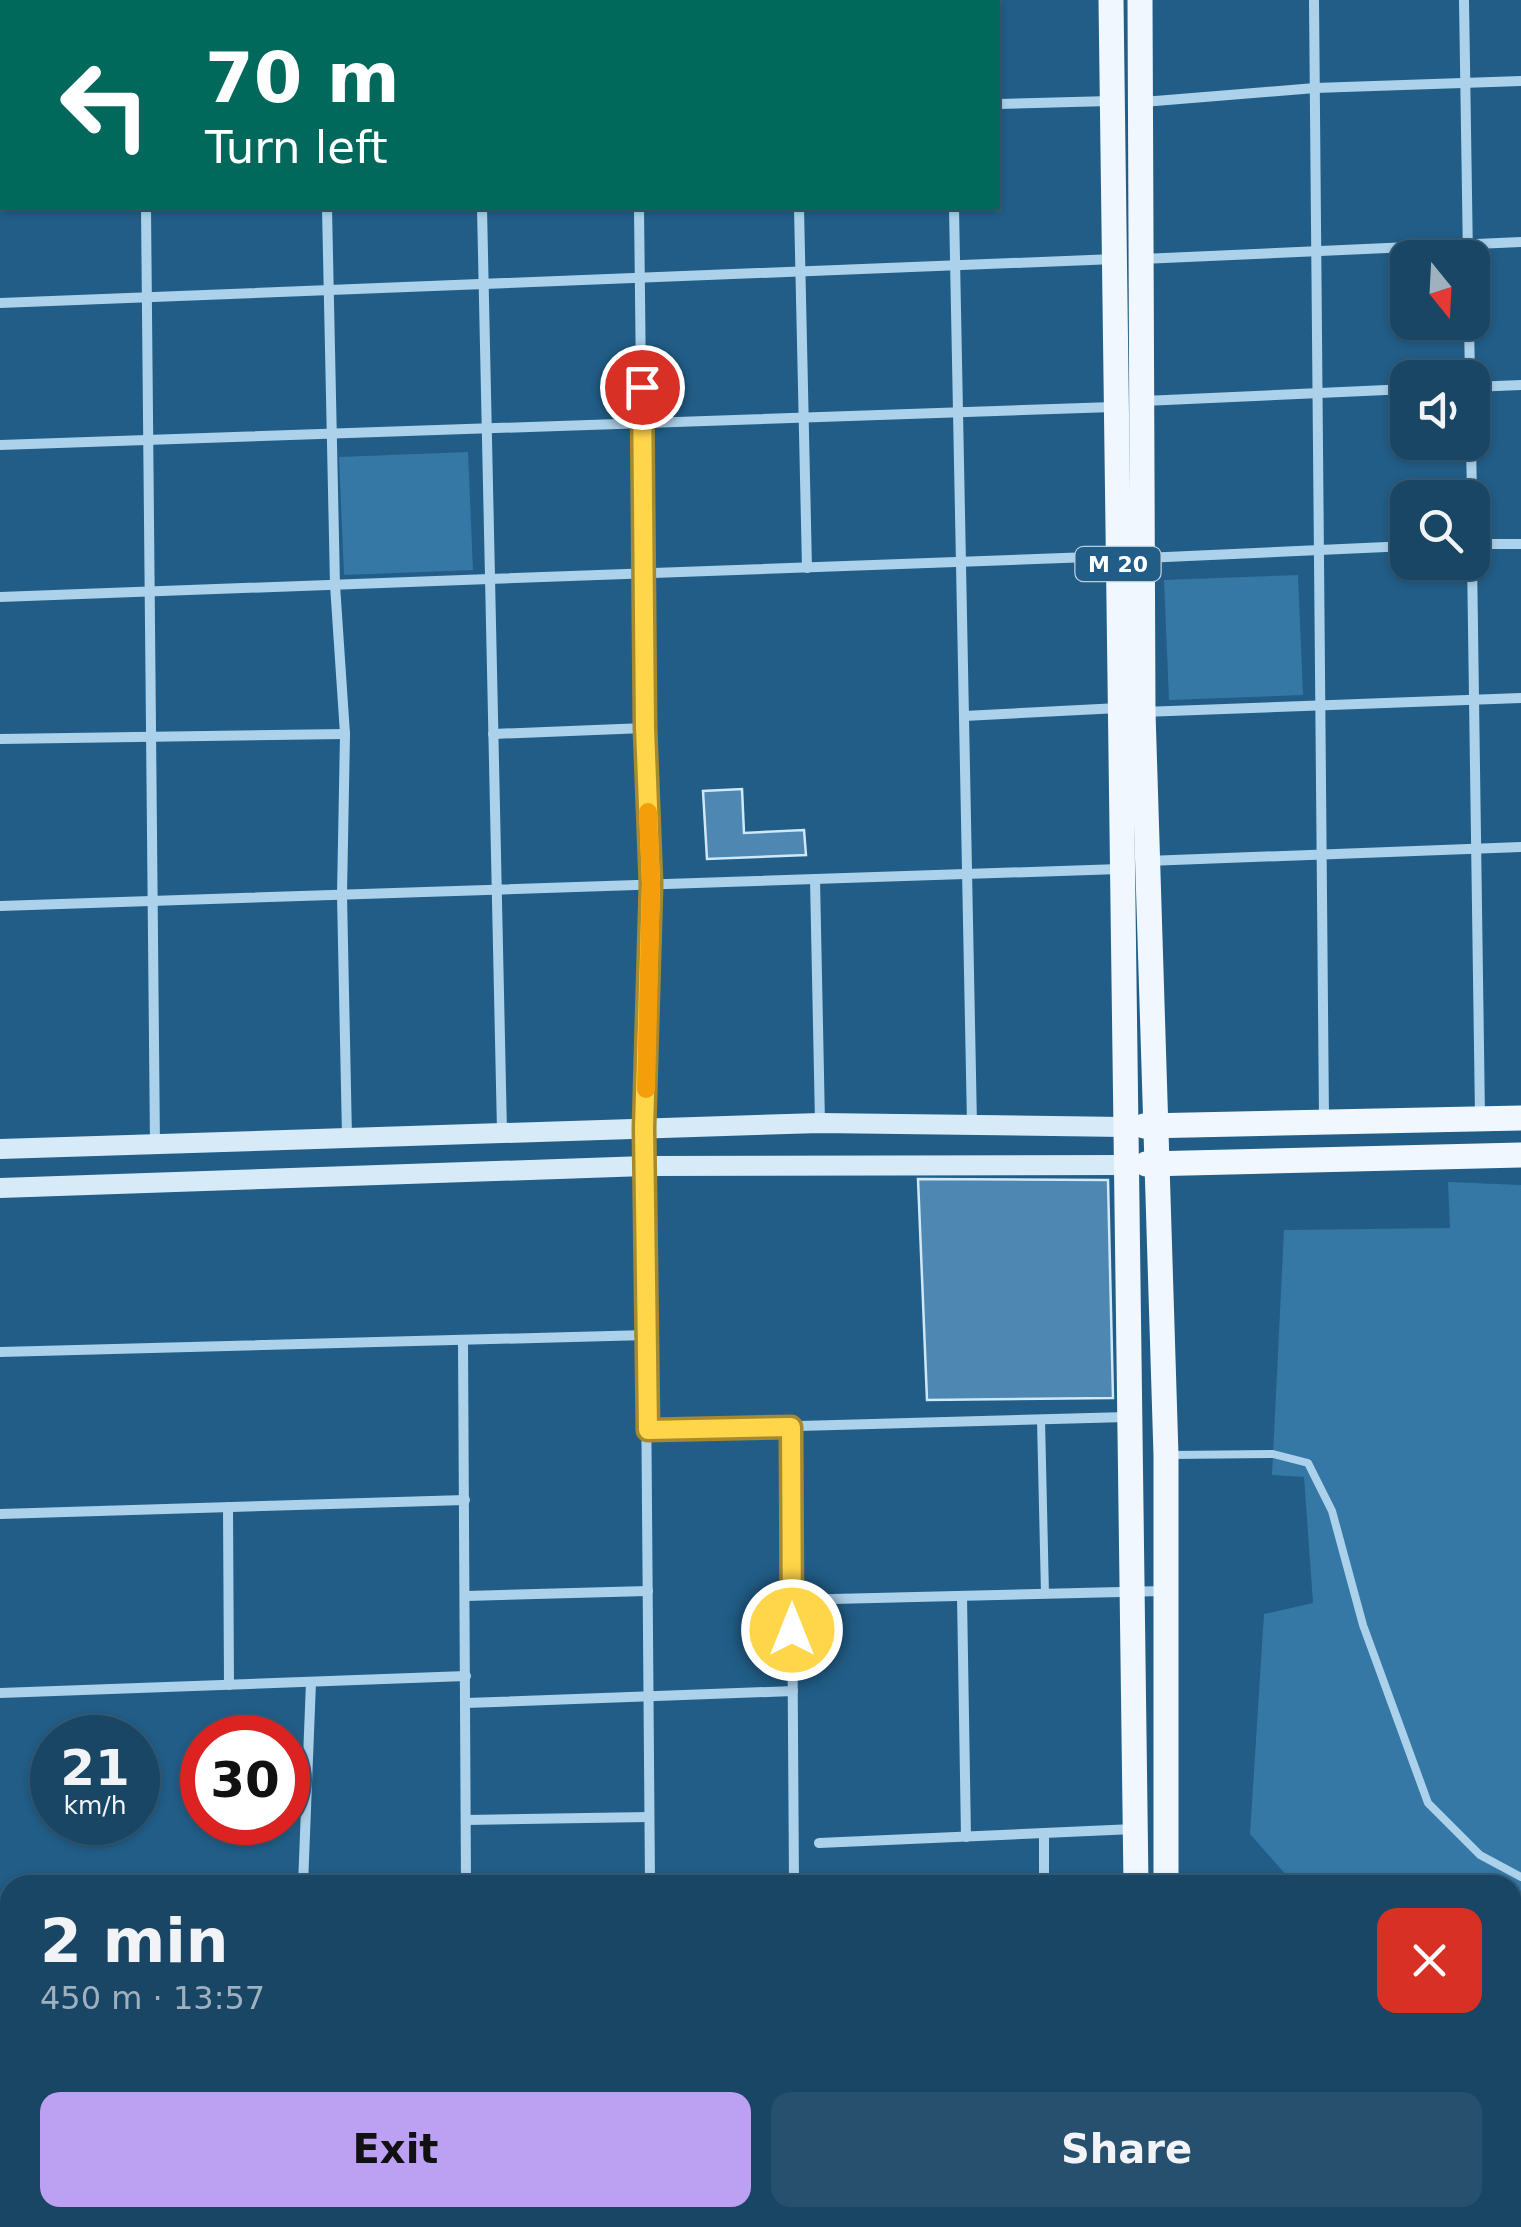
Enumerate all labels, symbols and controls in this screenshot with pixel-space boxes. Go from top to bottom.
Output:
text: 70 m [205,37,400,119]
icon: left [40,40,170,170]
text: Turn left [205,121,388,174]
north arrow [1390,240,1490,340]
map controls [1390,240,1490,580]
pin [600,345,685,430]
icon: arrive [615,360,670,415]
button: sound [1390,360,1490,460]
button: search [1390,480,1490,580]
road number: M 20 [1076,547,1160,581]
position arrow [740,1578,844,1682]
speed limit sign: 30 [180,1715,310,1845]
text: 21 [60,1739,130,1797]
text: km/h [63,1791,127,1820]
text: 2 min [40,1906,228,1976]
button: close [1377,1908,1482,2013]
text: 450 m · 13:57 [40,1979,265,2017]
button: Exit [40,2092,751,2207]
button: Share [771,2092,1482,2207]

